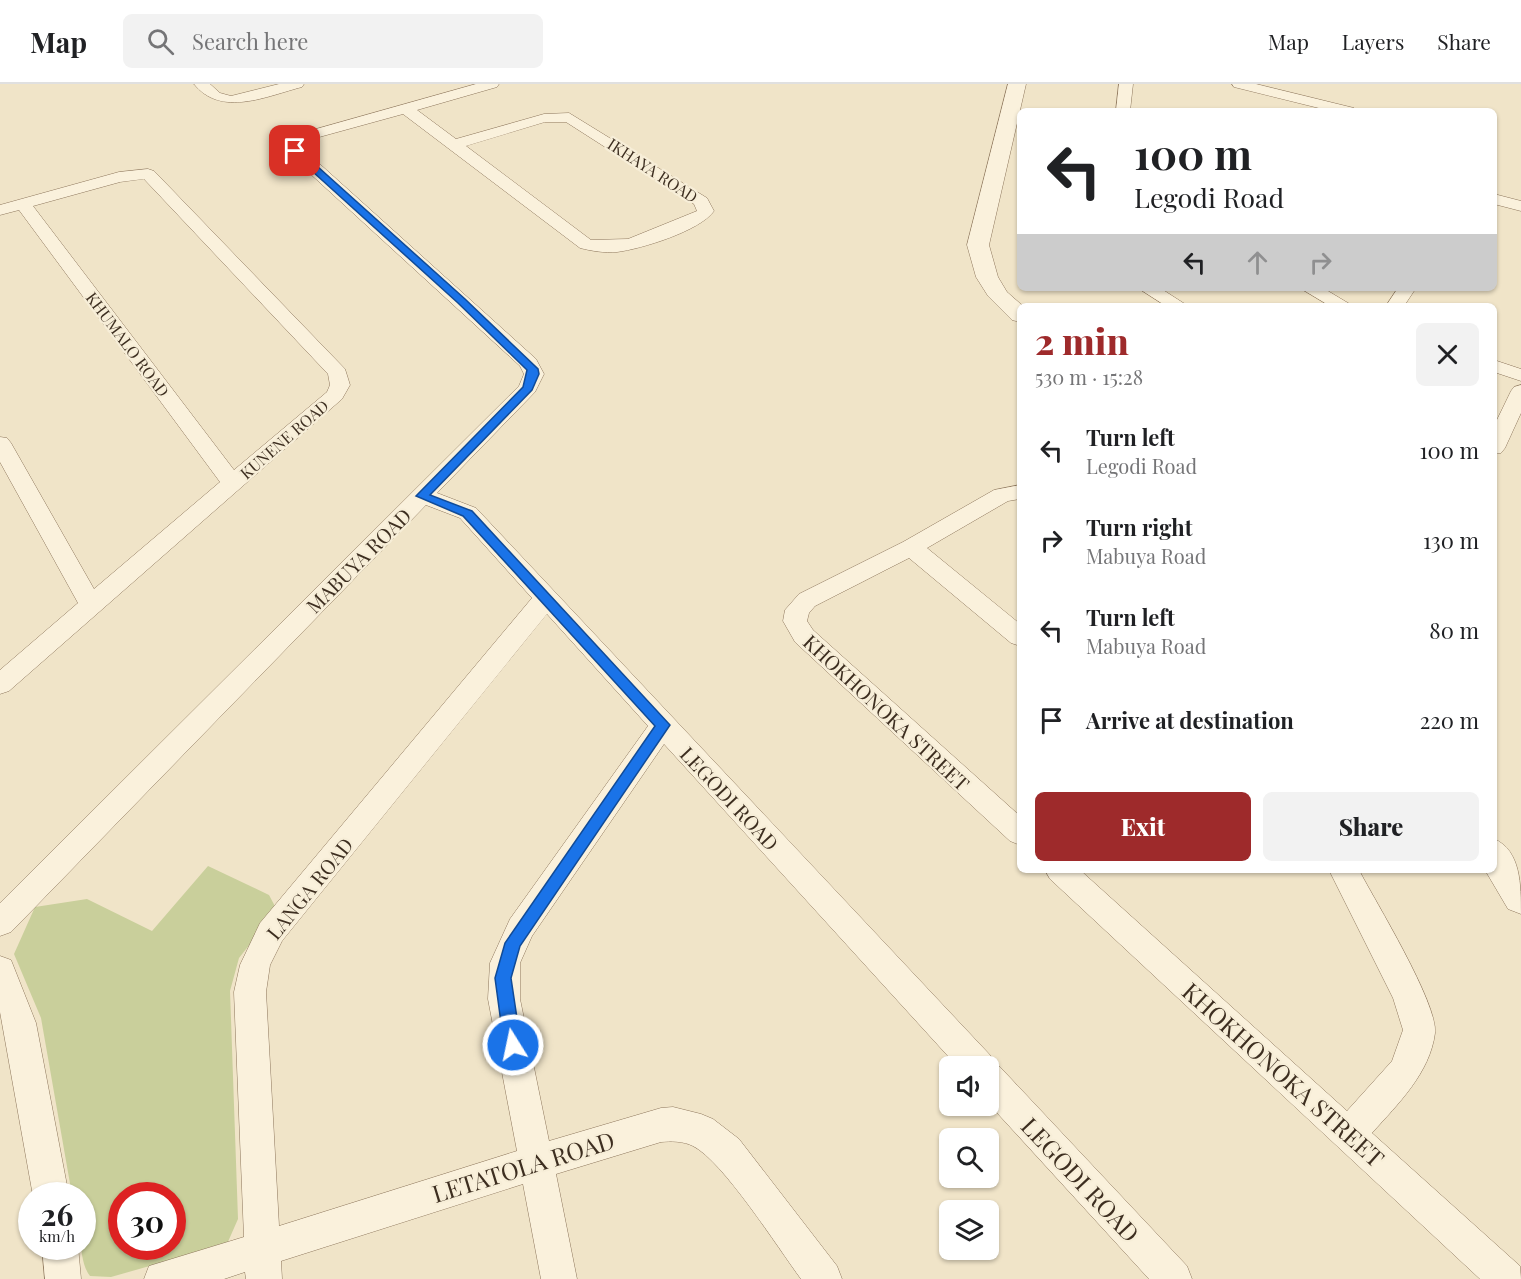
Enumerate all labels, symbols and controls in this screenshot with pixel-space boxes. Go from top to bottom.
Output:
search box [123,14,543,68]
text: Map [30,23,87,60]
icon: search [144,25,177,58]
text: Search here [192,26,308,56]
text: Map [1268,27,1309,55]
text: Layers [1342,27,1404,55]
text: Share [1437,27,1491,55]
pin [269,125,320,176]
text: 100 m [1134,125,1252,181]
icon: left [1035,132,1113,210]
street label: IKHAYA ROAD [604,133,702,207]
icon: arrive [278,134,311,167]
text: Legodi Road [1134,179,1284,215]
icon: left [1178,246,1211,279]
icon: ahead [1241,246,1274,279]
icon: right [1304,246,1337,279]
street label: KHUMALO ROAD [82,287,174,401]
text: 2 min [1035,316,1129,364]
button: close [1416,323,1479,386]
text: 530 m · 15:28 [1035,363,1143,390]
street label: KUNENE ROAD [235,395,333,483]
text: Turn left [1086,422,1175,452]
icon: left [1035,434,1068,467]
text: 100 m [1419,435,1479,465]
text: Legodi Road [1086,452,1197,479]
street label: MABUYA ROAD [300,502,416,618]
text: Turn right [1086,512,1192,542]
icon: right [1035,524,1068,557]
text: 130 m [1423,525,1479,555]
text: Mabuya Road [1086,542,1206,569]
text: Turn left [1086,602,1175,632]
icon: left [1035,614,1068,647]
text: 80 m [1429,615,1479,645]
street label: KHOKHONOKA STREET [798,628,976,796]
text: Mabuya Road [1086,632,1206,659]
icon: arrive [1035,704,1068,737]
text: Arrive at destination [1086,705,1294,735]
text: 220 m [1420,705,1479,735]
street label: LEGODI ROAD [675,740,785,856]
button: Exit [1035,792,1251,861]
button: Share [1263,792,1479,861]
street label: LANGA ROAD [260,831,358,945]
street label: KHOKHONOKA STREET [1176,975,1392,1173]
position arrow [481,1013,545,1077]
map controls [939,1056,999,1260]
button: sound [939,1056,999,1116]
street label: LEGODI ROAD [1015,1110,1147,1248]
street label: LETATOLA ROAD [428,1123,618,1209]
button: search [939,1128,999,1188]
speed limit sign: 30 [108,1182,186,1260]
text: 26 [41,1194,73,1234]
button: layers [939,1200,999,1260]
text: km/h [39,1226,75,1246]

